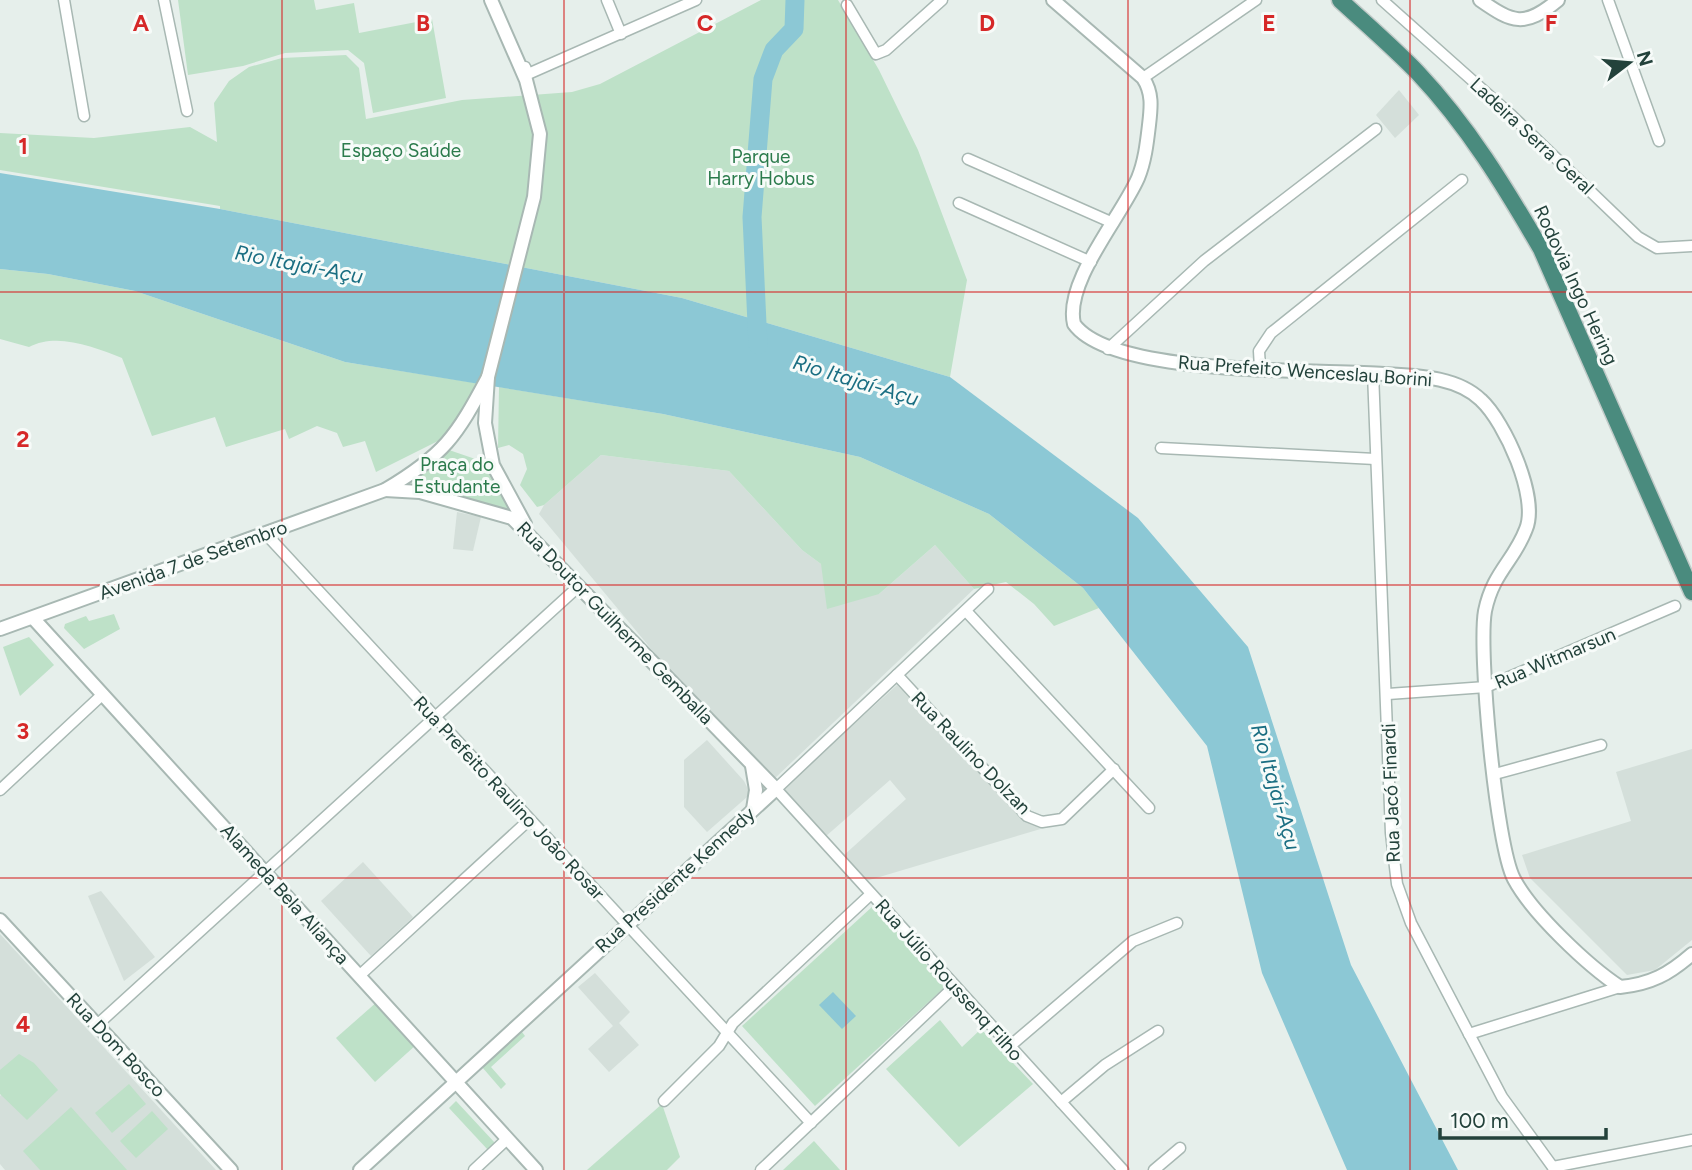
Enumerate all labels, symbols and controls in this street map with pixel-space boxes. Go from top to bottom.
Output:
text: A [133,9,150,37]
text: B [416,9,430,37]
text: C [697,9,714,37]
text: D [979,9,995,37]
text: E [1262,9,1276,37]
text: F [1545,9,1558,37]
north arrow [1594,28,1664,98]
text: N [1632,48,1658,69]
street label: Ladeira Serra Geral [1465,73,1599,199]
text: 1 [18,132,28,160]
park label: Espaço Saúde [341,139,461,162]
park label: Parque Harry Hobus [707,145,815,190]
street label: Rodovia Ingo Hering [1529,202,1623,368]
water label: Rio Itajaí-Açu [233,239,366,289]
water label: Rio Itajaí-Açu [790,349,922,411]
street label: Rua Prefeito Wenceslau Borini [1177,351,1433,391]
text: 2 [16,425,30,453]
park label: Praça do Estudante [414,453,500,498]
street label: Avenida 7 de Setembro [96,515,290,605]
street label: Rua Doutor Guilherme Gemballa [512,517,718,729]
street label: Rua Witmarsun [1491,622,1619,694]
street label: Rua Raulino Dolzan [907,687,1035,819]
street label: Rua Prefeito Raulino João Rosar [408,691,610,905]
text: 3 [17,717,29,745]
water label: Rio Itajaí-Açu [1246,721,1306,853]
street label: Rua Jacó Finardi [1377,723,1405,863]
street label: Rua Presidente Kennedy [591,802,759,958]
street label: Alameda Bela Aliança [216,819,354,969]
street label: Rua Júlio Roussenq Filho [870,894,1028,1066]
street label: Rua Dom Bosco [62,988,170,1102]
text: 4 [16,1010,30,1038]
scale bar [1440,1096,1606,1140]
text: 100 m [1450,1108,1509,1133]

